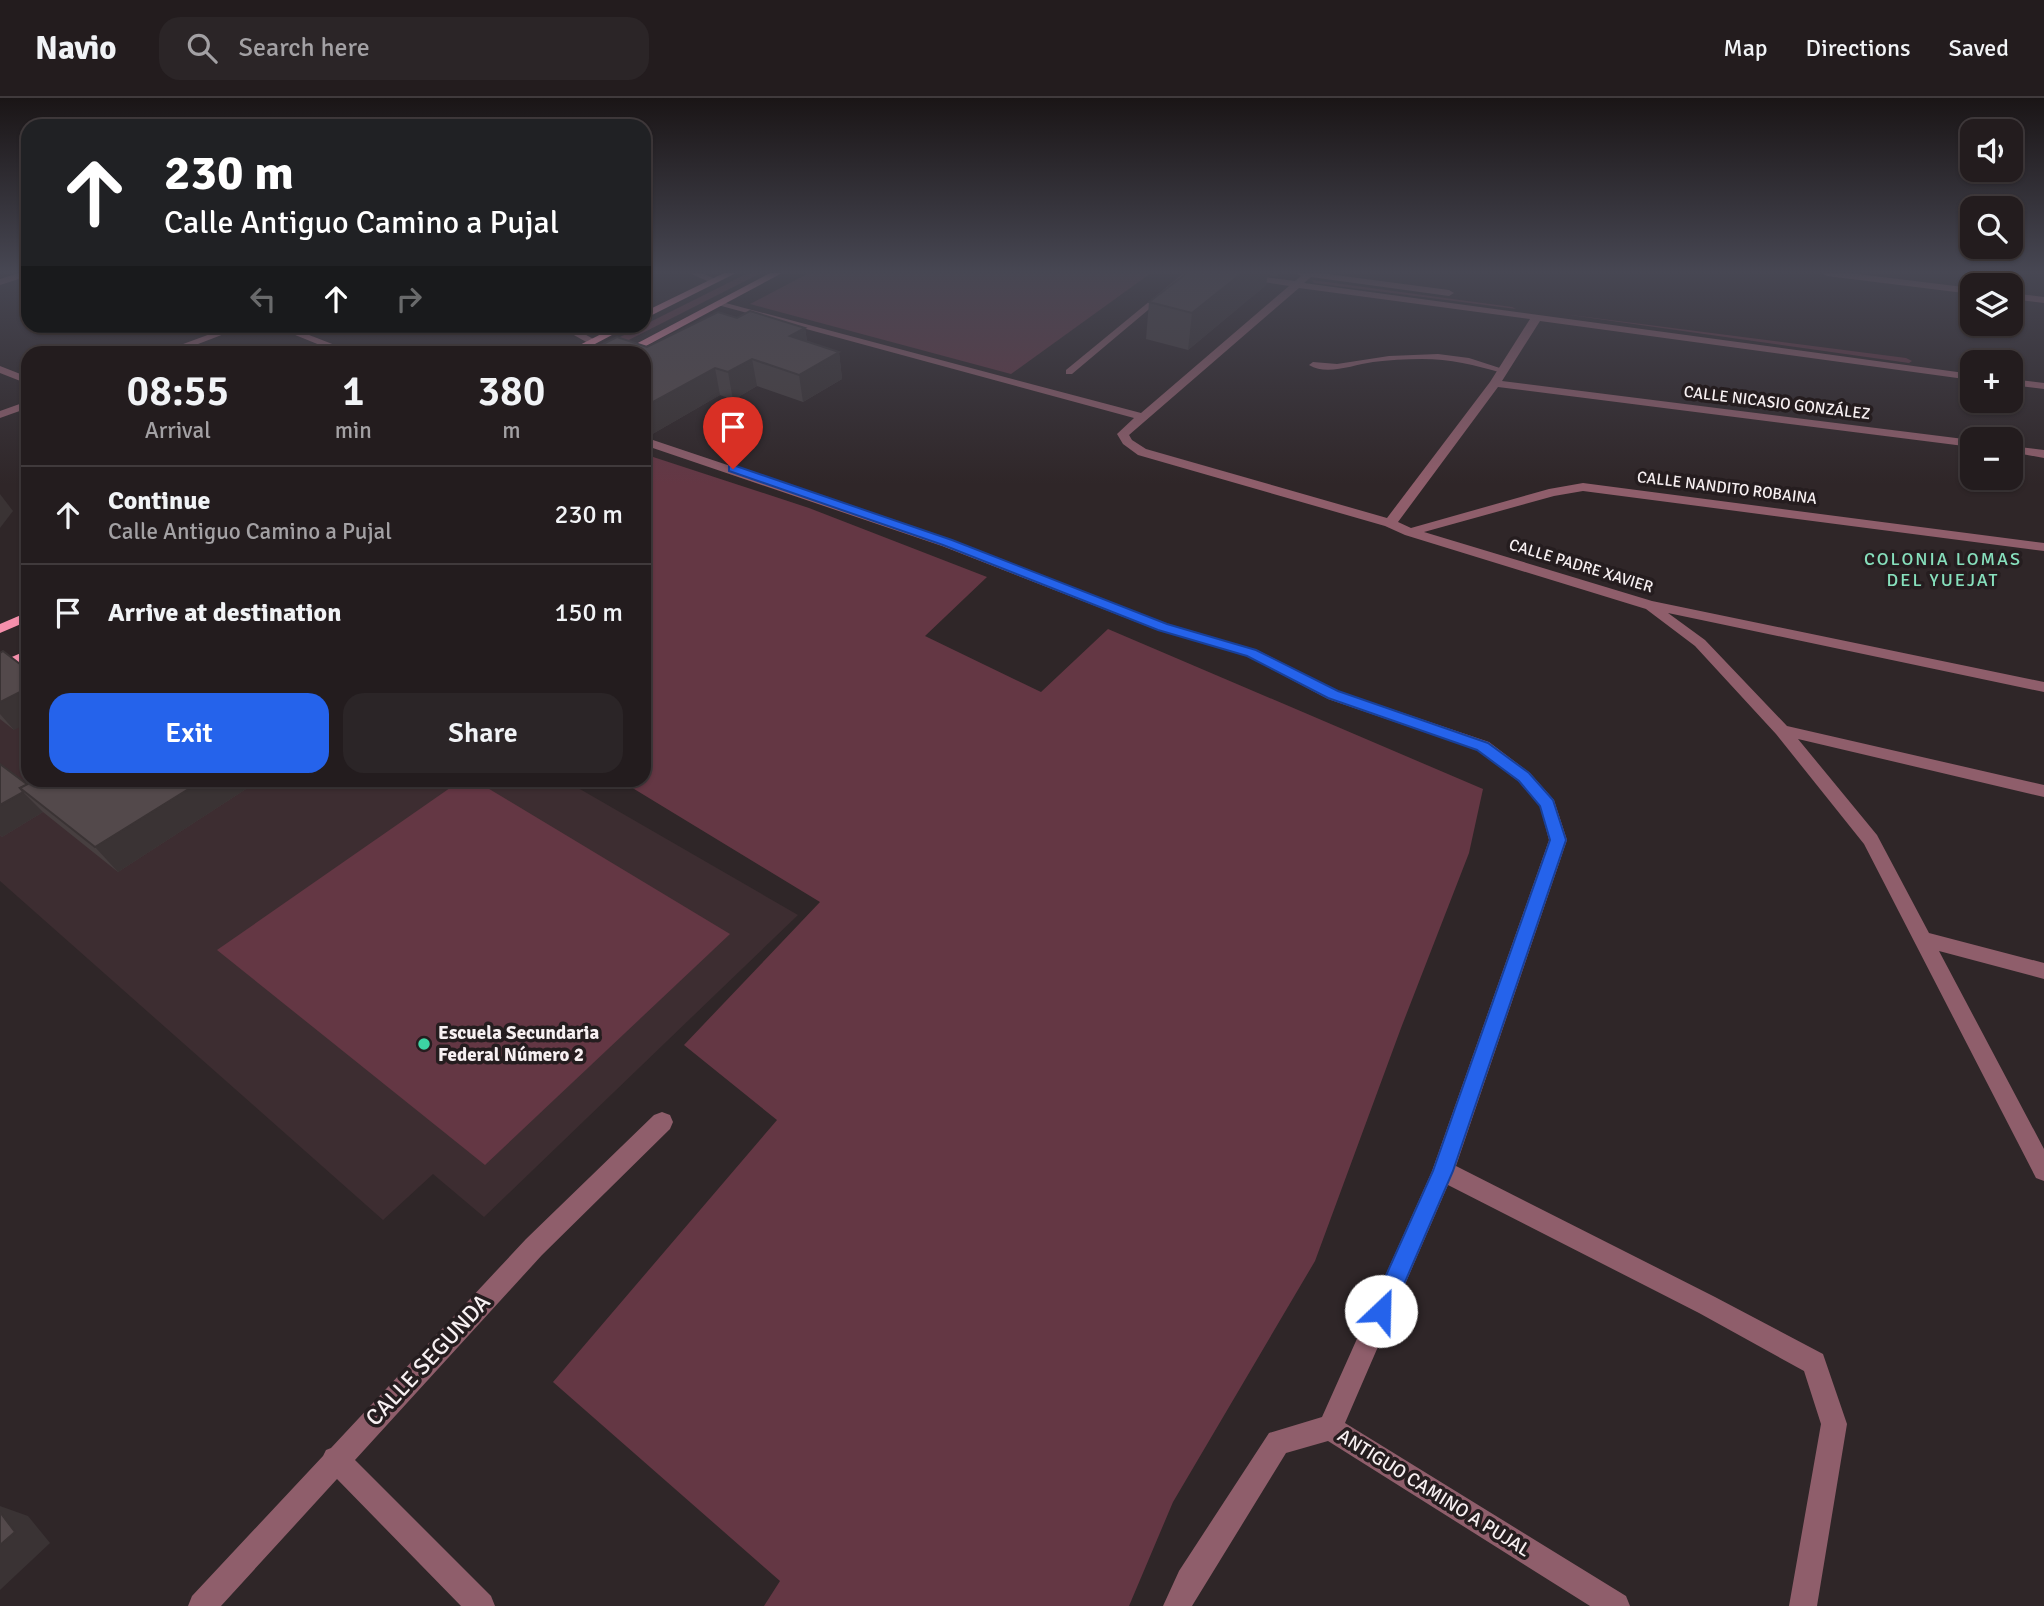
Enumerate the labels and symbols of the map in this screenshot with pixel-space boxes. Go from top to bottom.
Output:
street label: CALLE NICASIO GONZÁLEZ [1683,382,1871,424]
pin [703,397,763,469]
street label: CALLE NANDITO ROBAINA [1636,467,1818,509]
street label: CALLE PADRE XAVIER [1506,535,1656,598]
district label: COLONIA LOMAS DEL YUEJAT [1864,548,2022,591]
place label: Escuela Secundaria Federal Número 2 [438,1021,599,1067]
marker: Escuela Secundaria Federal Número 2 [416,1036,432,1052]
position arrow [1344,1274,1418,1348]
street label: CALLE SEGUNDA [360,1288,496,1432]
street label: ANTIGUO CAMINO A PUJAL [1333,1424,1535,1562]

